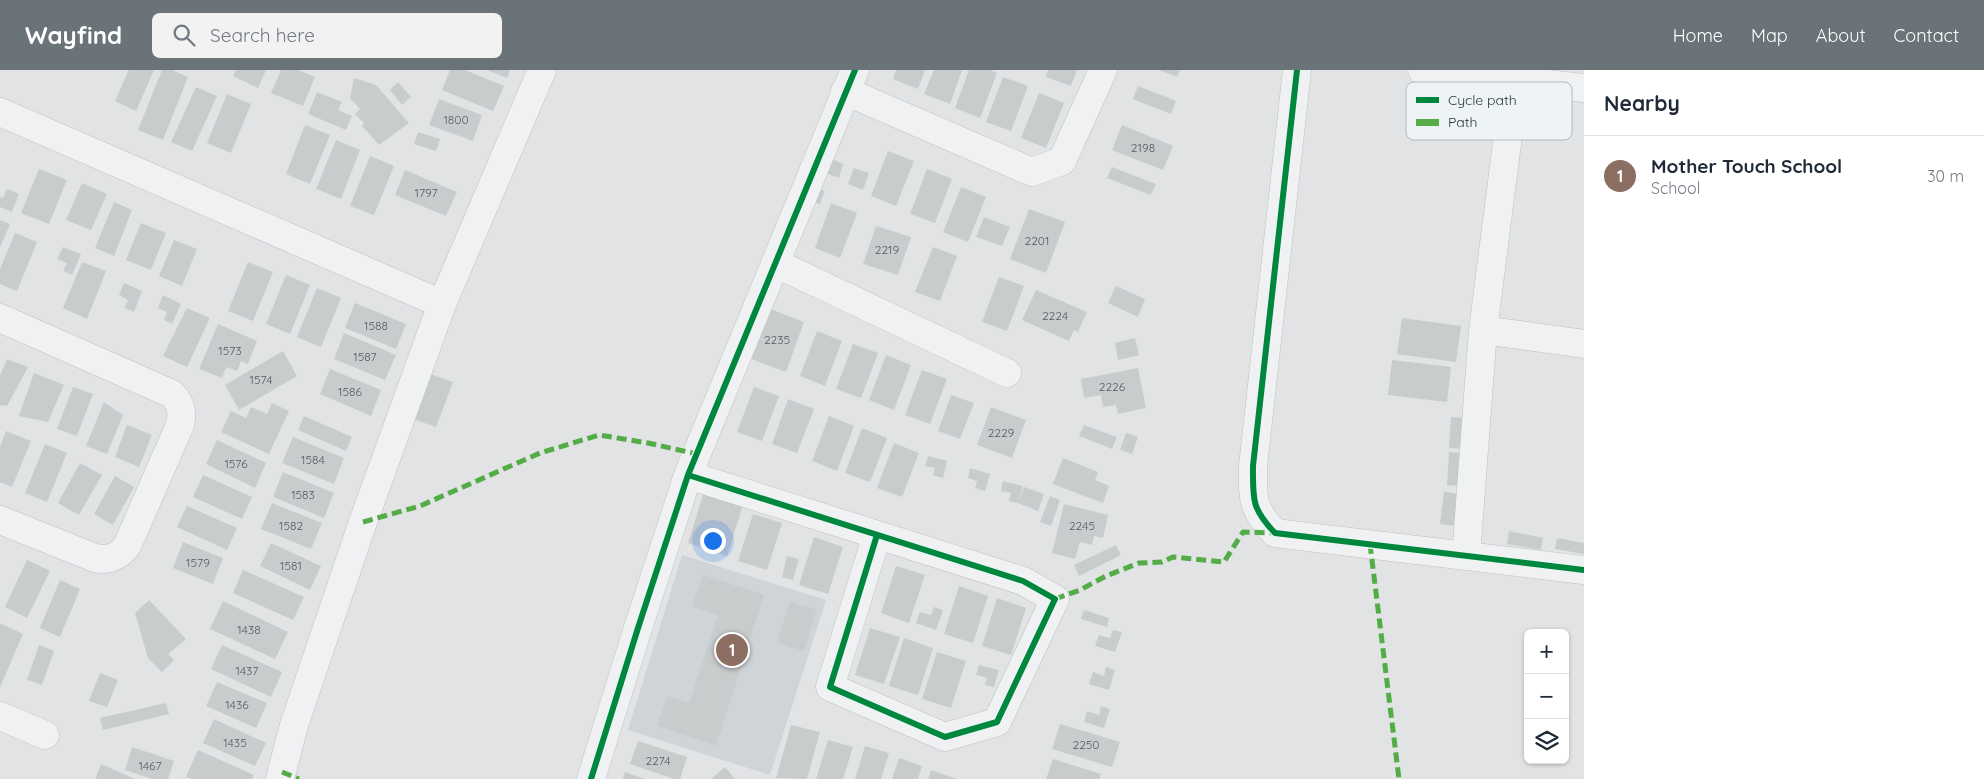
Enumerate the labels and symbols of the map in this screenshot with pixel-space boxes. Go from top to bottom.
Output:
legend [1406,82,1572,140]
text: Cycle path [1448,91,1517,109]
house number: 1800 [443,112,469,127]
text: Path [1448,113,1477,131]
house number: 2198 [1131,140,1155,155]
house number: 1797 [414,185,438,200]
house number: 2201 [1025,233,1049,248]
house number: 2219 [875,242,900,257]
house number: 2224 [1042,308,1068,323]
house number: 1588 [364,318,388,333]
house number: 2235 [764,332,790,347]
house number: 1573 [218,343,242,358]
house number: 1587 [353,349,377,364]
house number: 1574 [250,372,272,387]
house number: 2226 [1099,379,1126,394]
house number: 1586 [338,384,362,399]
house number: 2229 [988,425,1015,440]
house number: 1584 [301,452,325,467]
house number: 1576 [224,456,248,471]
house number: 1583 [291,487,315,502]
house number: 1582 [279,518,303,533]
house number: 2245 [1069,518,1095,533]
your location [700,528,726,554]
house number: 1579 [186,555,210,570]
house number: 1581 [280,558,302,573]
house number: 1438 [237,622,261,637]
pin: 1 [716,631,748,669]
house number: 1437 [235,663,259,678]
house number: 1436 [225,697,249,712]
house number: 1435 [223,735,247,750]
house number: 2250 [1073,737,1099,752]
house number: 2274 [645,753,671,768]
house number: 1467 [138,758,162,773]

